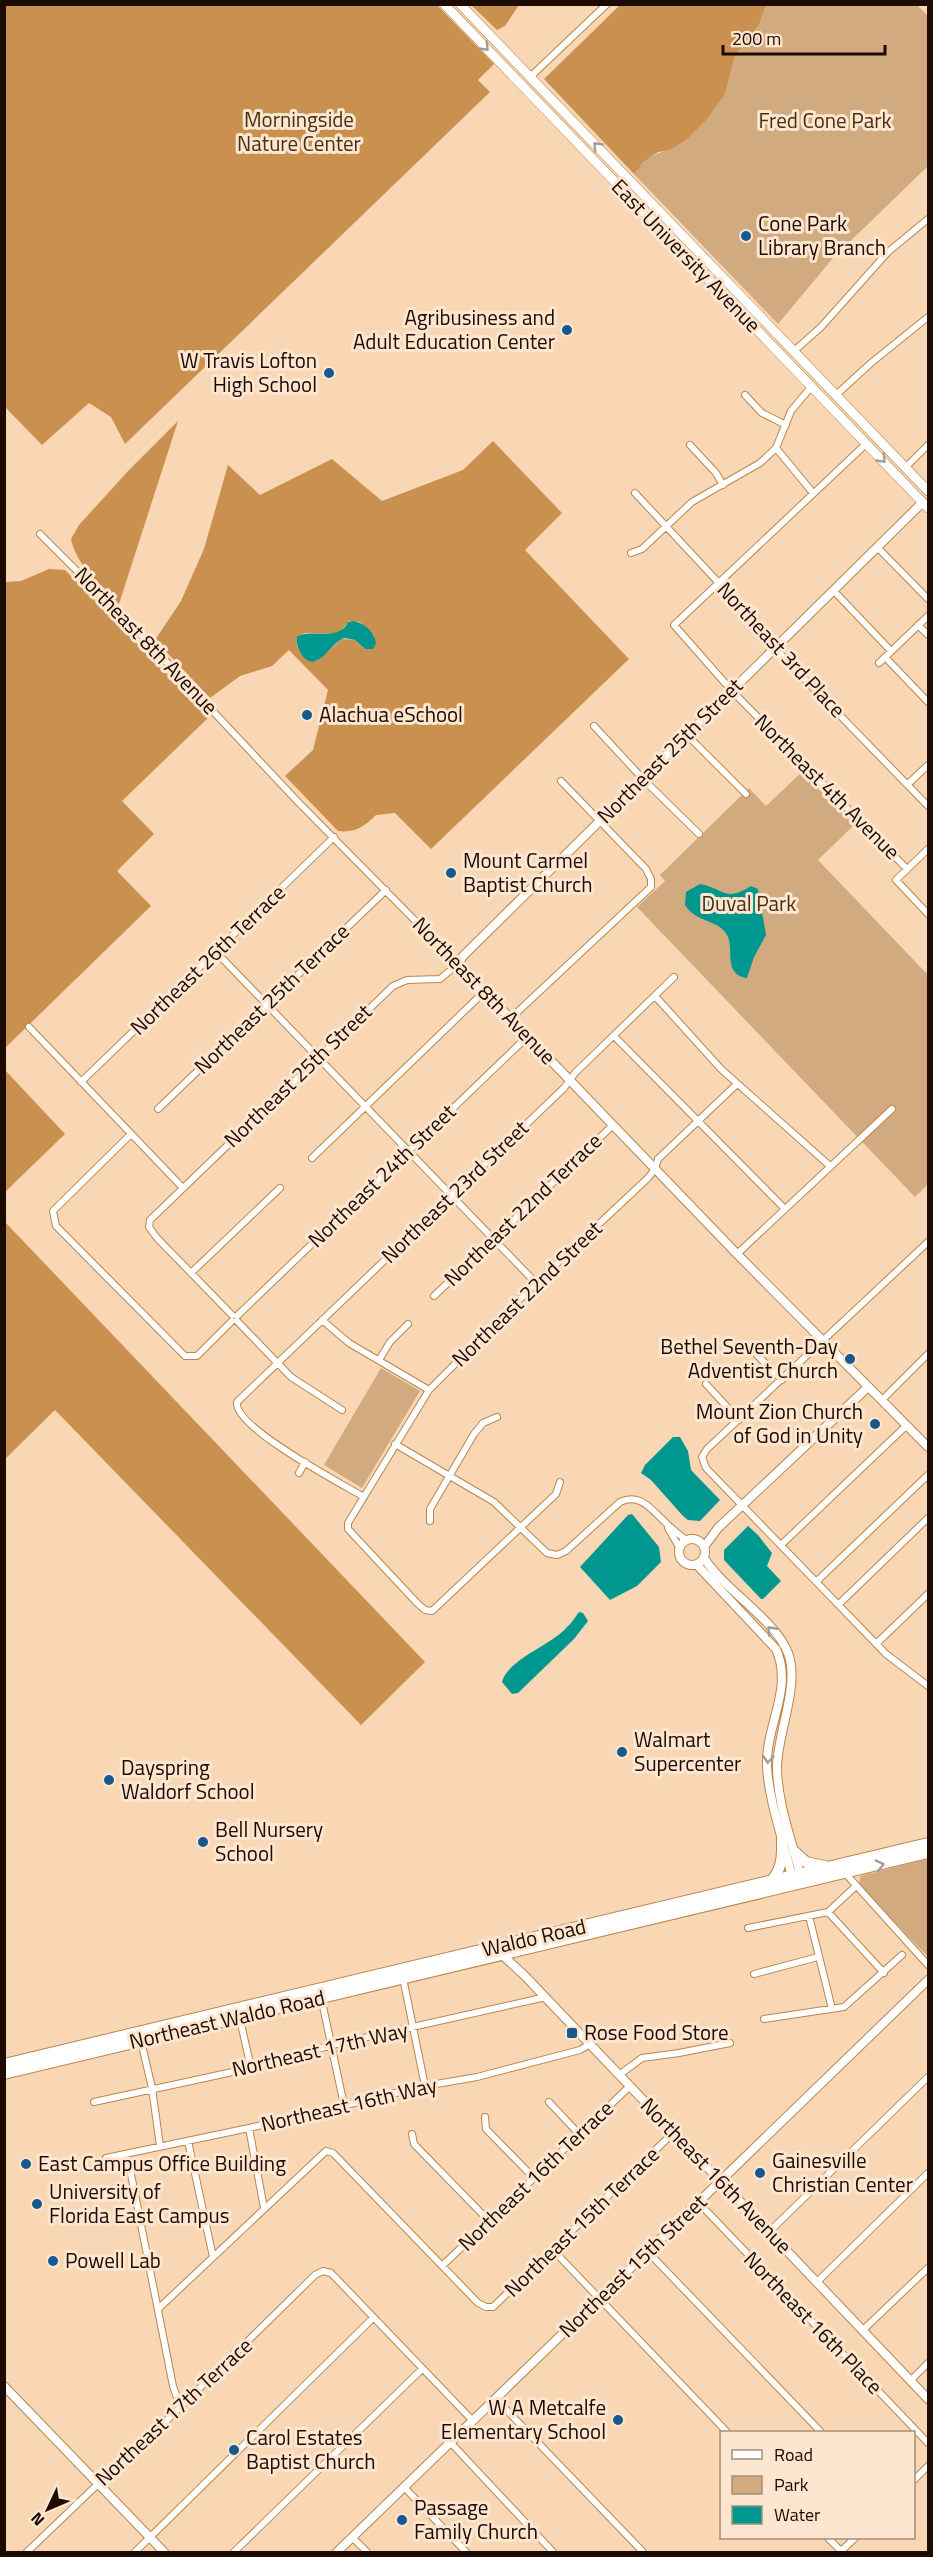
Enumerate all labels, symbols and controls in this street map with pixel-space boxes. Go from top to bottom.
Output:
scale bar [723,18,885,56]
text: 200 m [732,25,781,52]
one-way arrow [478,40,489,50]
park label: Morningside Nature Center [237,103,361,159]
park label: Fred Cone Park [759,104,892,136]
one-way arrow [593,143,604,154]
street label: East University Avenue [605,171,769,340]
place label: Cone Park Library Branch [758,207,886,263]
marker: Cone Park Library Branch [739,229,753,243]
place label: Agribusiness and Adult Education Center [353,301,555,357]
marker: Agribusiness and Adult Education Center [560,323,574,337]
place label: W Travis Lofton High School [180,344,317,400]
marker: W Travis Lofton High School [322,366,336,380]
one-way arrow [875,452,886,463]
street label: Northeast 8th Avenue [68,559,226,721]
street label: Northeast 3rd Place [710,574,853,725]
street label: Northeast 25th Street [589,670,750,831]
place label: Alachua eSchool [319,698,463,730]
street label: Northeast 4th Avenue [748,706,908,866]
marker: Alachua eSchool [300,708,314,722]
place label: Mount Carmel Baptist Church [463,844,593,900]
marker: Mount Carmel Baptist Church [444,866,458,880]
street label: Northeast 26th Terrace [122,876,292,1042]
park label: Duval Park [702,887,796,919]
street label: Northeast 8th Avenue [406,909,564,1071]
street label: Northeast 25th Terrace [186,915,356,1081]
street label: Northeast 25th Street [216,996,379,1154]
street label: Northeast 24th Street [300,1096,463,1254]
street label: Northeast 23rd Street [373,1112,536,1270]
street label: Northeast 22nd Terrace [436,1125,609,1293]
street label: Northeast 22nd Street [444,1212,609,1374]
place label: Bethel Seventh-Day Adventist Church [660,1330,838,1386]
marker: Bethel Seventh-Day Adventist Church [843,1352,857,1366]
place label: Mount Zion Church of God in Unity [696,1395,863,1451]
marker: Mount Zion Church of God in Unity [868,1417,882,1431]
one-way arrow [767,1626,778,1637]
place label: Walmart Supercenter [634,1723,741,1779]
marker: Walmart Supercenter [615,1745,629,1759]
place label: Dayspring Waldorf School [121,1751,255,1807]
one-way arrow [762,1754,775,1764]
marker: Dayspring Waldorf School [102,1773,116,1787]
place label: Bell Nursery School [215,1813,323,1869]
marker: Bell Nursery School [196,1835,210,1849]
one-way arrow [875,1859,885,1872]
street label: Waldo Road [479,1910,589,1965]
street label: Northeast Waldo Road [126,1981,328,2057]
street label: Northeast 17th Way [229,2013,411,2085]
place label: Rose Food Store [584,2016,729,2048]
marker: Rose Food Store [565,2026,579,2040]
street label: Northeast 16th Way [258,2068,440,2140]
street label: Northeast 16th Avenue [634,2090,800,2261]
street label: Northeast 16th Terrace [450,2092,620,2258]
street label: Northeast 15th Terrace [496,2138,666,2304]
place label: Gainesville Christian Center [772,2144,913,2200]
place label: East Campus Office Building [38,2147,286,2179]
marker: East Campus Office Building [19,2157,33,2171]
marker: Gainesville Christian Center [753,2166,767,2180]
place label: University of Florida East Campus [49,2175,229,2231]
street label: Northeast 15th Street [551,2186,714,2344]
marker: University of Florida East Campus [30,2197,44,2211]
street label: Northeast 16th Place [737,2243,891,2401]
place label: Powell Lab [65,2244,161,2276]
marker: Powell Lab [46,2254,60,2268]
street label: Northeast 17th Terrace [87,2330,259,2493]
place label: W A Metcalfe Elementary School [441,2391,606,2447]
marker: W A Metcalfe Elementary School [611,2413,625,2427]
place label: Carol Estates Baptist Church [246,2421,376,2477]
legend [720,2431,915,2539]
text: Road [774,2441,813,2468]
marker: Carol Estates Baptist Church [227,2443,241,2457]
text: Park [774,2471,809,2498]
north arrow [18,2479,78,2539]
place label: Passage Family Church [414,2491,538,2547]
text: Water [774,2501,820,2528]
text: N [25,2507,50,2532]
marker: Passage Family Church [395,2513,409,2527]

